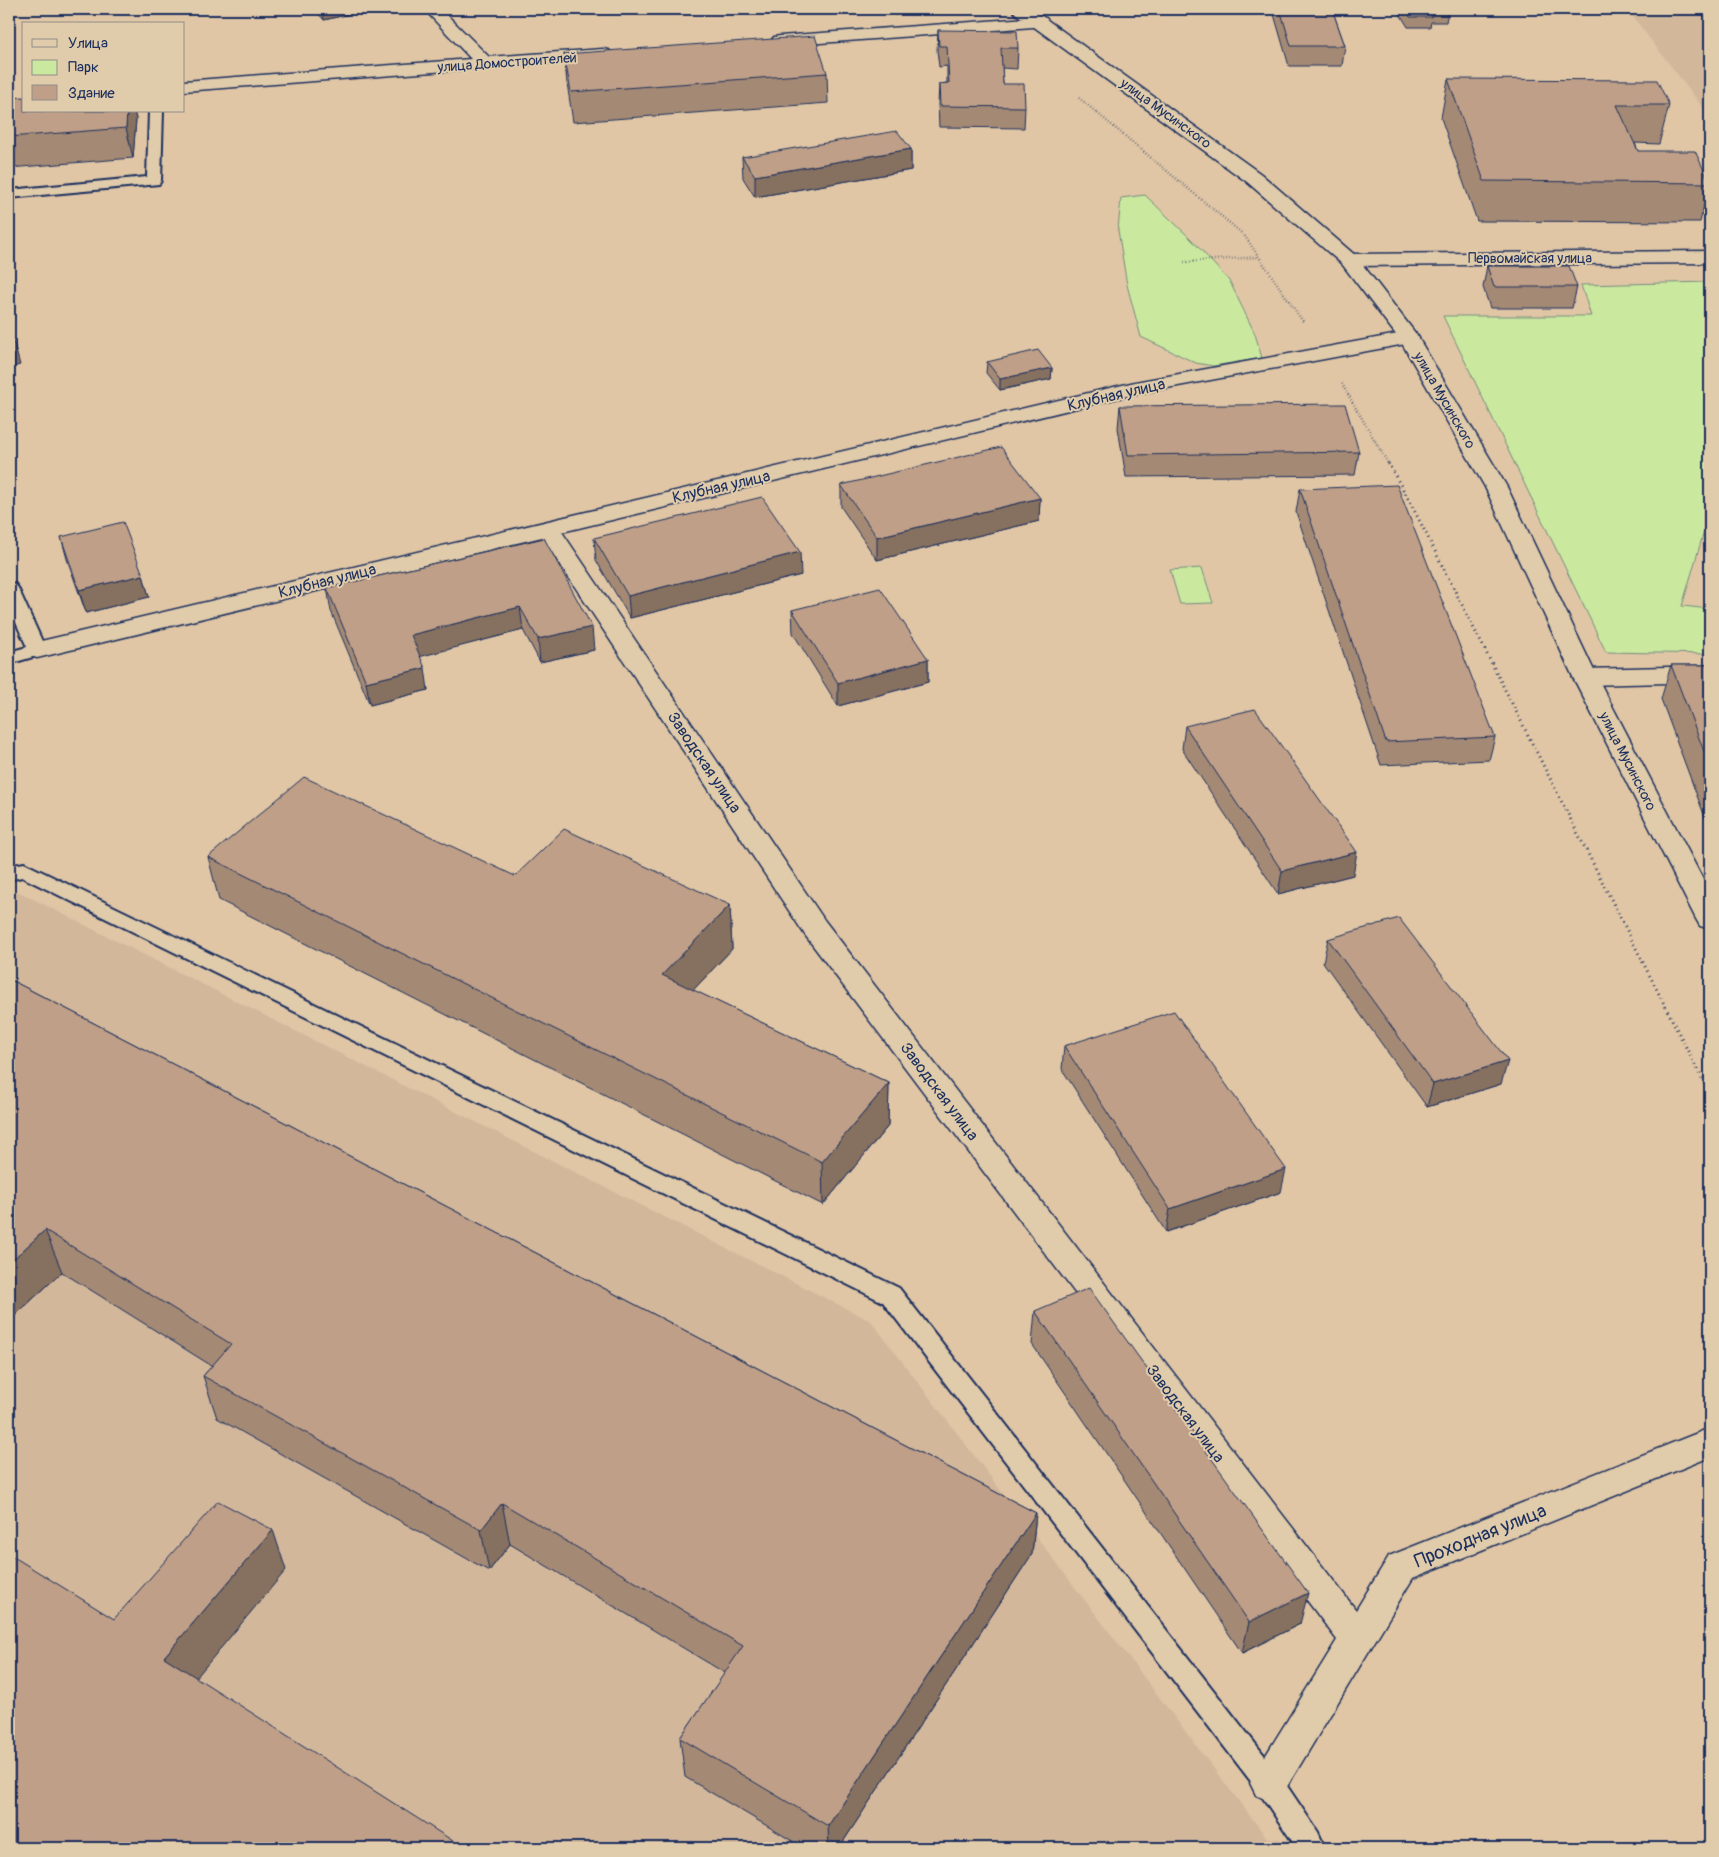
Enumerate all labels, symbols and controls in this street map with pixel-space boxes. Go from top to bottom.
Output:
legend [22,22,185,112]
text: Улица [68,34,108,53]
street label: улица Домостроителей [436,49,577,76]
text: Парк [68,58,99,77]
street label: улица Мусинского [1116,74,1215,152]
text: Здание [68,84,115,103]
street label: Первомайская улица [1468,250,1592,267]
street label: улица Мусинского [1410,348,1479,452]
street label: Клубная улица [1065,374,1167,416]
street label: Клубная улица [670,466,772,508]
street label: Клубная улица [276,559,378,603]
street label: Заводская улица [663,708,745,817]
street label: улица Мусинского [1595,708,1660,814]
street label: Заводская улица [896,1039,983,1145]
street label: Заводская улица [1142,1361,1229,1467]
street label: Проходная улица [1411,1498,1550,1573]

